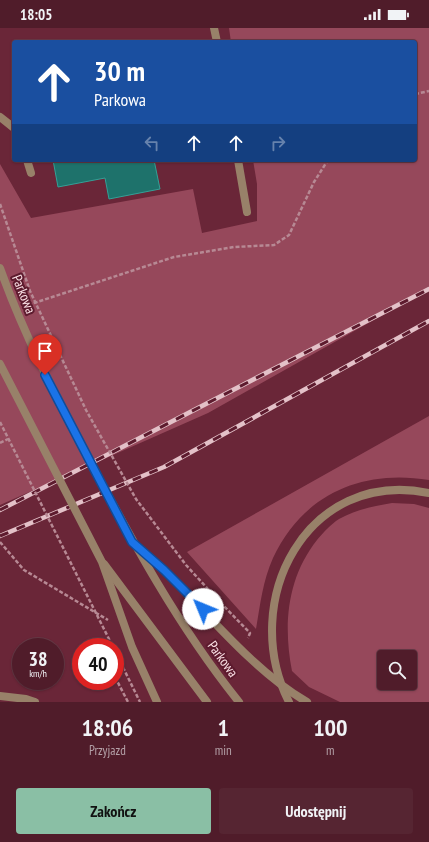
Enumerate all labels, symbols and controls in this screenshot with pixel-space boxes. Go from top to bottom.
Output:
text: 18:05 [20,5,52,24]
text: 30 m [94,52,145,89]
icon: ahead [28,56,80,108]
text: Parkowa [94,88,146,111]
icon: left [141,132,163,154]
icon: ahead [183,132,205,154]
icon: ahead [225,132,247,154]
icon: right [267,132,289,154]
street label: Parkowa [8,272,40,316]
pin [28,334,62,375]
icon: arrive [34,340,56,362]
position arrow [182,588,224,630]
street label: Parkowa [204,637,242,681]
speed limit sign: 40 [72,638,124,690]
text: 38 [28,646,48,672]
map controls [377,650,417,690]
button: search [377,650,417,690]
text: km/h [29,667,47,680]
text: 18:06 [81,712,133,743]
text: 1 [217,712,229,743]
text: 100 [313,712,348,743]
text: Przyjazd [89,742,126,759]
text: min [215,742,232,759]
text: m [326,742,335,759]
button: Zakończ [16,788,211,834]
button: Udostępnij [219,788,413,834]

